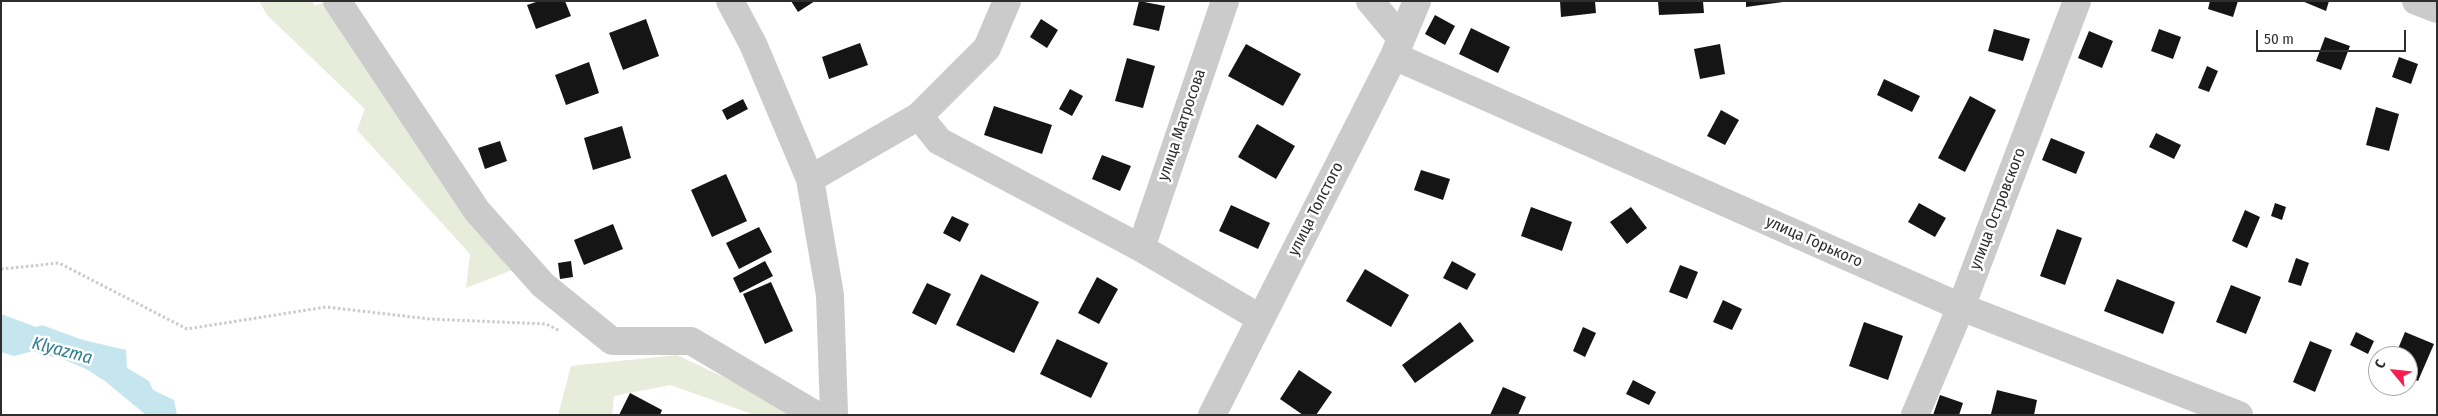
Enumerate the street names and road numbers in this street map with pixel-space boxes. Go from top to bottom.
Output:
street label: улица Матросова [1154,67,1210,183]
street label: улица Островского [1966,145,2030,273]
street label: улица Толстого [1284,159,1348,259]
street label: улица Горького [1763,212,1865,272]

